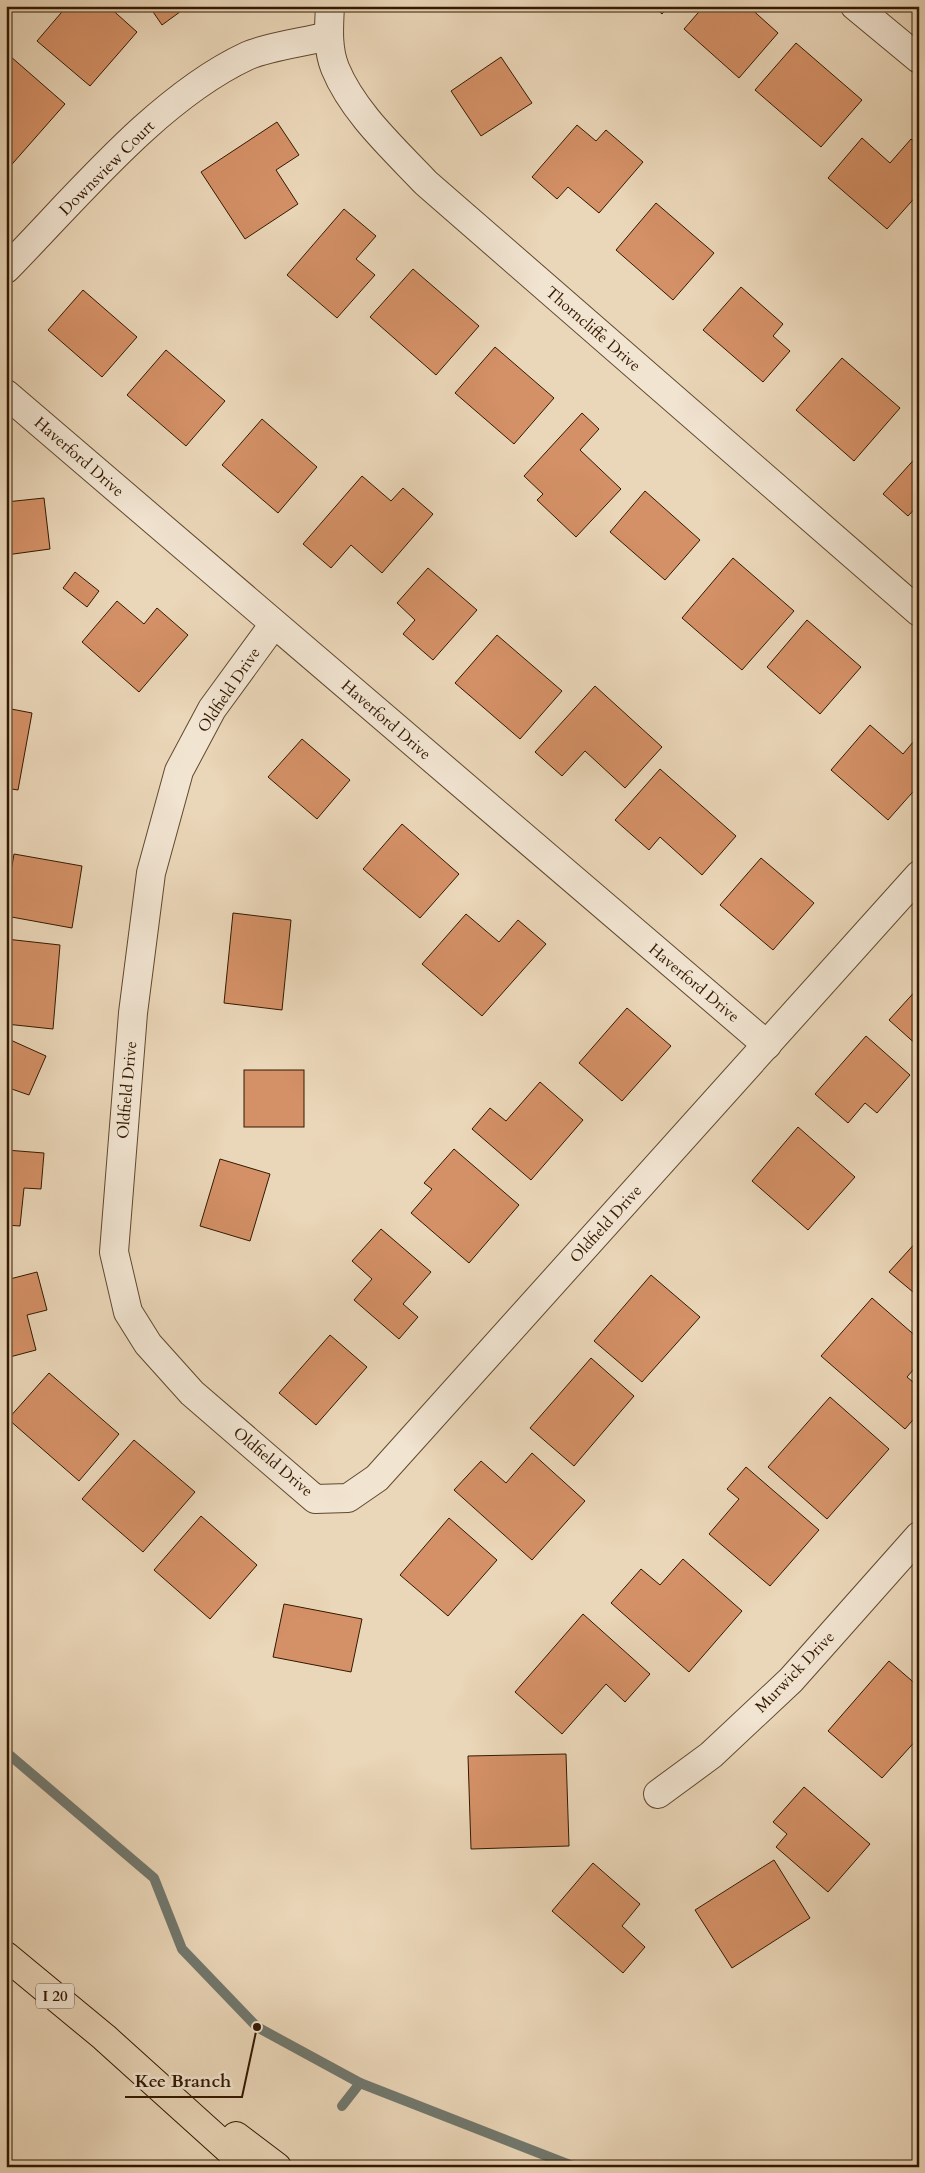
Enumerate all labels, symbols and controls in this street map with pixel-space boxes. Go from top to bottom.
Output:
street label: Downsview Court [55,116,159,220]
street label: Thorncliffe Drive [541,281,645,377]
street label: Haverford Drive [29,412,129,502]
street label: Oldfield Drive [192,643,266,737]
street label: Haverford Drive [336,675,436,765]
street label: Haverford Drive [644,938,744,1028]
street label: Oldfield Drive [112,1040,142,1140]
street label: Oldfield Drive [565,1180,647,1268]
street label: Oldfield Drive [228,1422,318,1502]
street label: Murwick Drive [750,1626,840,1718]
road number: I 20 [36,1984,74,2008]
callout: Kee Branch [125,2064,242,2097]
text: Kee Branch [135,2069,231,2094]

